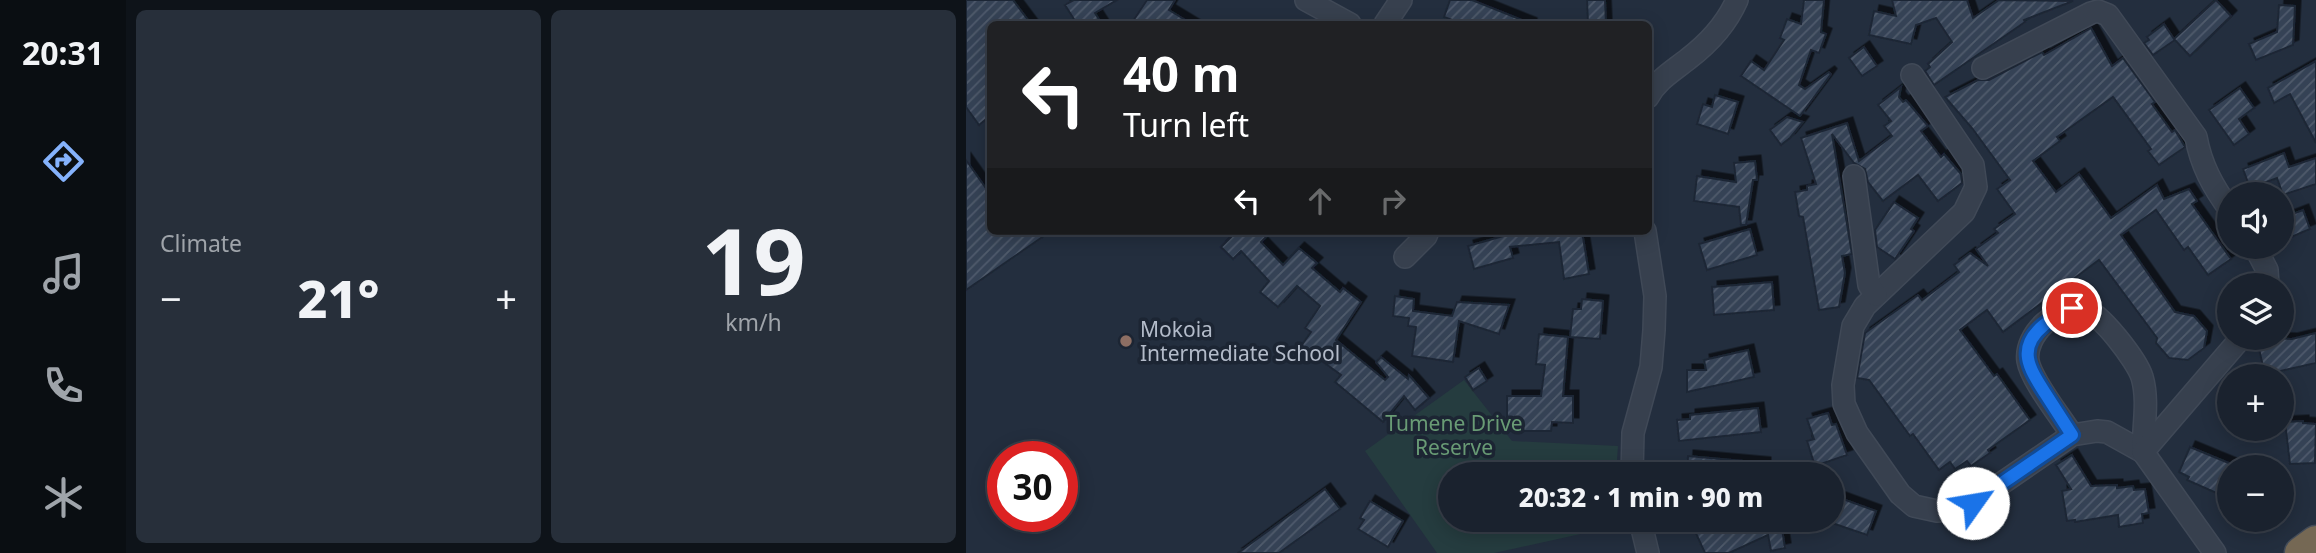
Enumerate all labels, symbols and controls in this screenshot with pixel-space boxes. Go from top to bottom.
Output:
text: 20:31 [22,31,104,74]
text: 40 m [1123,40,1240,106]
icon: left [1008,49,1099,140]
text: Turn left [1123,103,1249,146]
icon: directions [39,137,88,186]
icon: left [1228,182,1266,220]
icon: ahead [1301,182,1339,220]
icon: right [1374,182,1412,220]
map controls [2217,182,2294,532]
button: sound [2217,182,2294,259]
text: 19 [701,198,806,322]
text: Climate [160,227,242,259]
icon: music [39,249,88,298]
text: 21° [297,262,380,333]
text: − [160,272,182,324]
text: + [495,272,517,324]
button: layers [2217,273,2294,350]
pin [2042,278,2102,338]
icon: arrive [2053,289,2091,327]
text: km/h [725,306,782,338]
place label: Mokoia Intermediate School [1140,315,1340,367]
marker: Mokoia Intermediate School [1118,333,1134,349]
icon: phone [39,361,88,410]
button: + [2217,364,2294,441]
park label: Tumene Drive Reserve [1385,409,1523,461]
speed limit sign: 30 [987,441,1078,532]
button: − [2217,455,2294,532]
position arrow [1936,466,2010,540]
icon: climate [39,473,88,522]
text: 20:32 · 1 min · 90 m [1519,479,1763,515]

